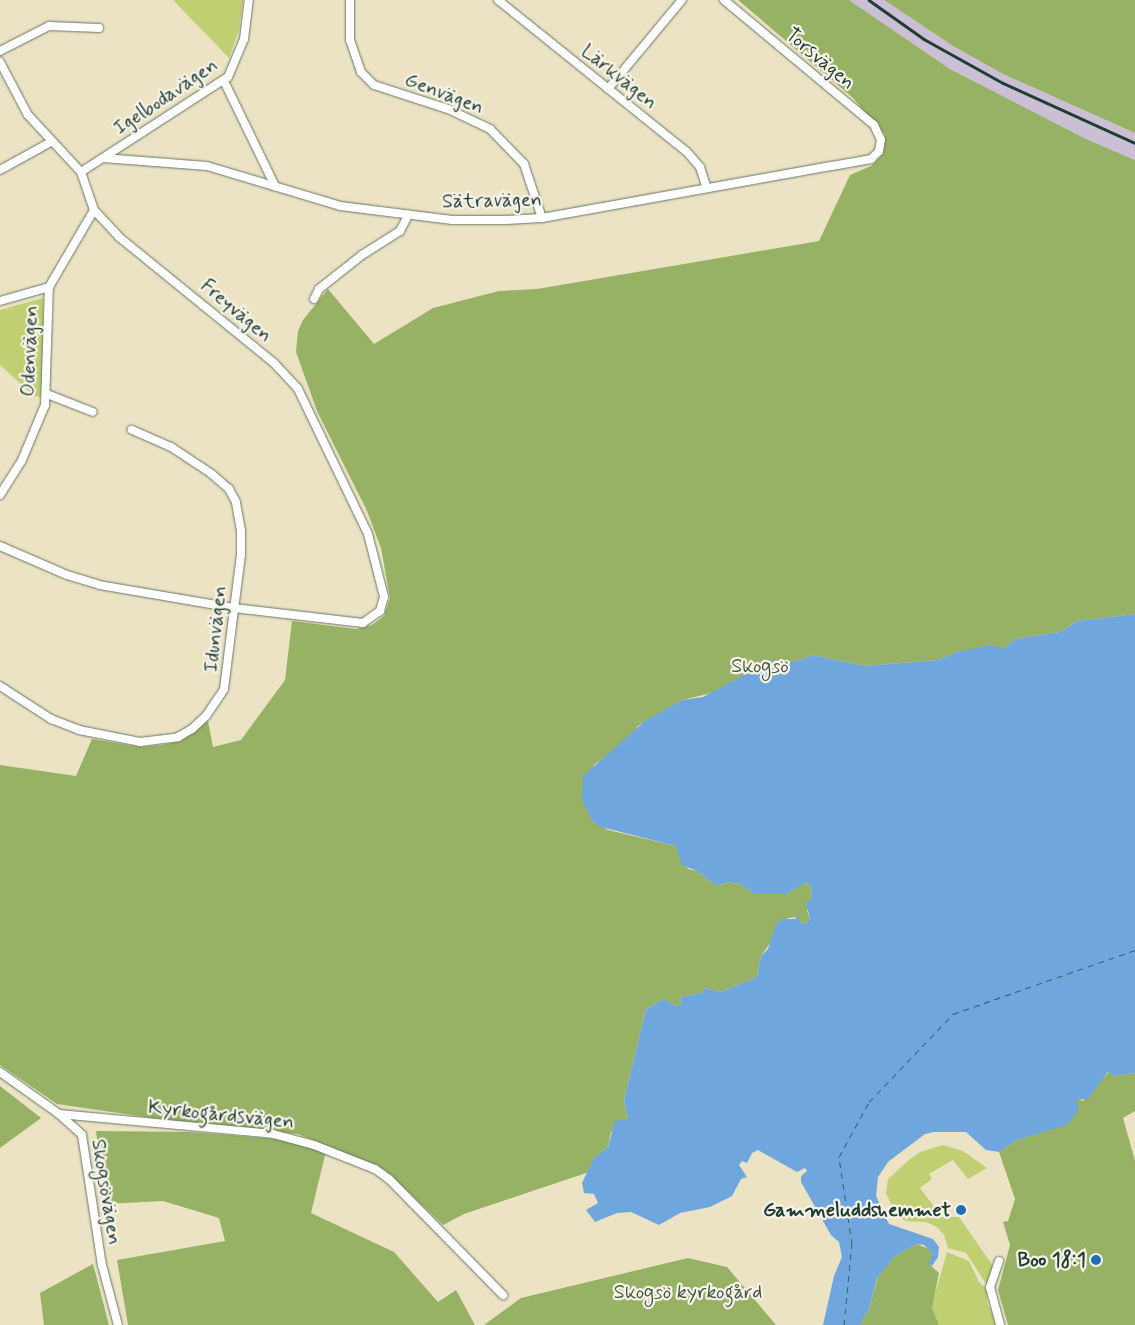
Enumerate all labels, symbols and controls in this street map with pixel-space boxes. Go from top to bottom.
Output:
street label: Torsvägen [780,23,860,95]
street label: Lärkvägen [576,39,662,115]
street label: Igelbodavägen [109,53,223,141]
street label: Genvägen [401,68,487,120]
street label: Sätravägen [442,188,542,214]
street label: Freyvägen [195,274,277,348]
street label: Odenvägen [16,305,44,397]
street label: Idunvägen [200,585,232,673]
park label: Skogsö [731,654,789,678]
street label: Kyrkogårdsvägen [147,1095,295,1135]
street label: Skogsövägen [86,1137,126,1247]
place label: Gammeluddshemmet [763,1198,951,1222]
marker: Gammeluddshemmet [955,1204,967,1216]
place label: Boo 18:1 [1018,1248,1086,1272]
marker: Boo 18:1 [1090,1254,1102,1266]
park label: Skogsö kyrkogård [614,1280,762,1304]

